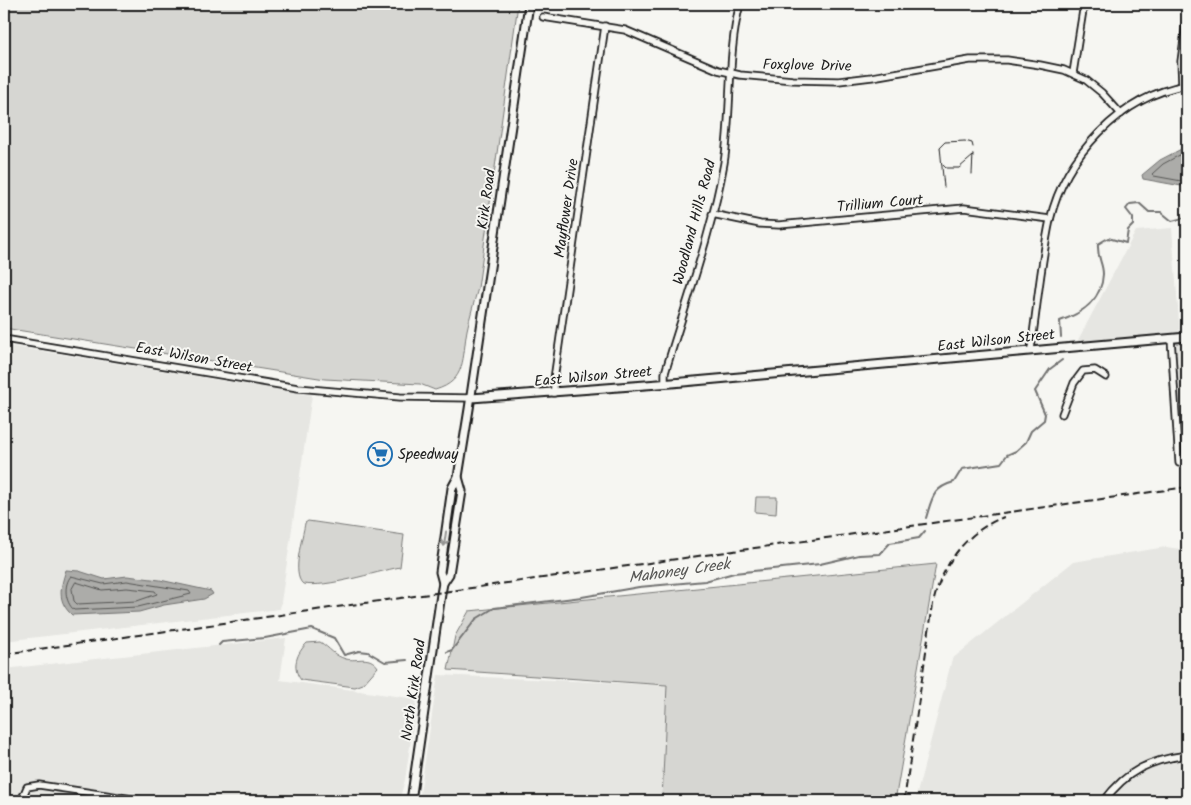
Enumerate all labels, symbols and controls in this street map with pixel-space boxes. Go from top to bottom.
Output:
street label: Foxglove Drive [762,53,852,79]
street label: Mayflower Drive [548,157,586,259]
street label: Woodland Hills Road [667,157,723,287]
street label: Kirk Road [471,167,503,231]
street label: Trillium Court [836,188,924,220]
street label: East Wilson Street [936,323,1056,359]
street label: East Wilson Street [134,336,254,380]
street label: East Wilson Street [533,360,653,394]
supermarket icon: Speedway [367,441,393,467]
place label: Speedway [398,443,459,467]
one-way arrow [440,530,450,546]
water label: Mahoney Creek [627,552,734,591]
street label: North Kirk Road [395,637,433,742]

